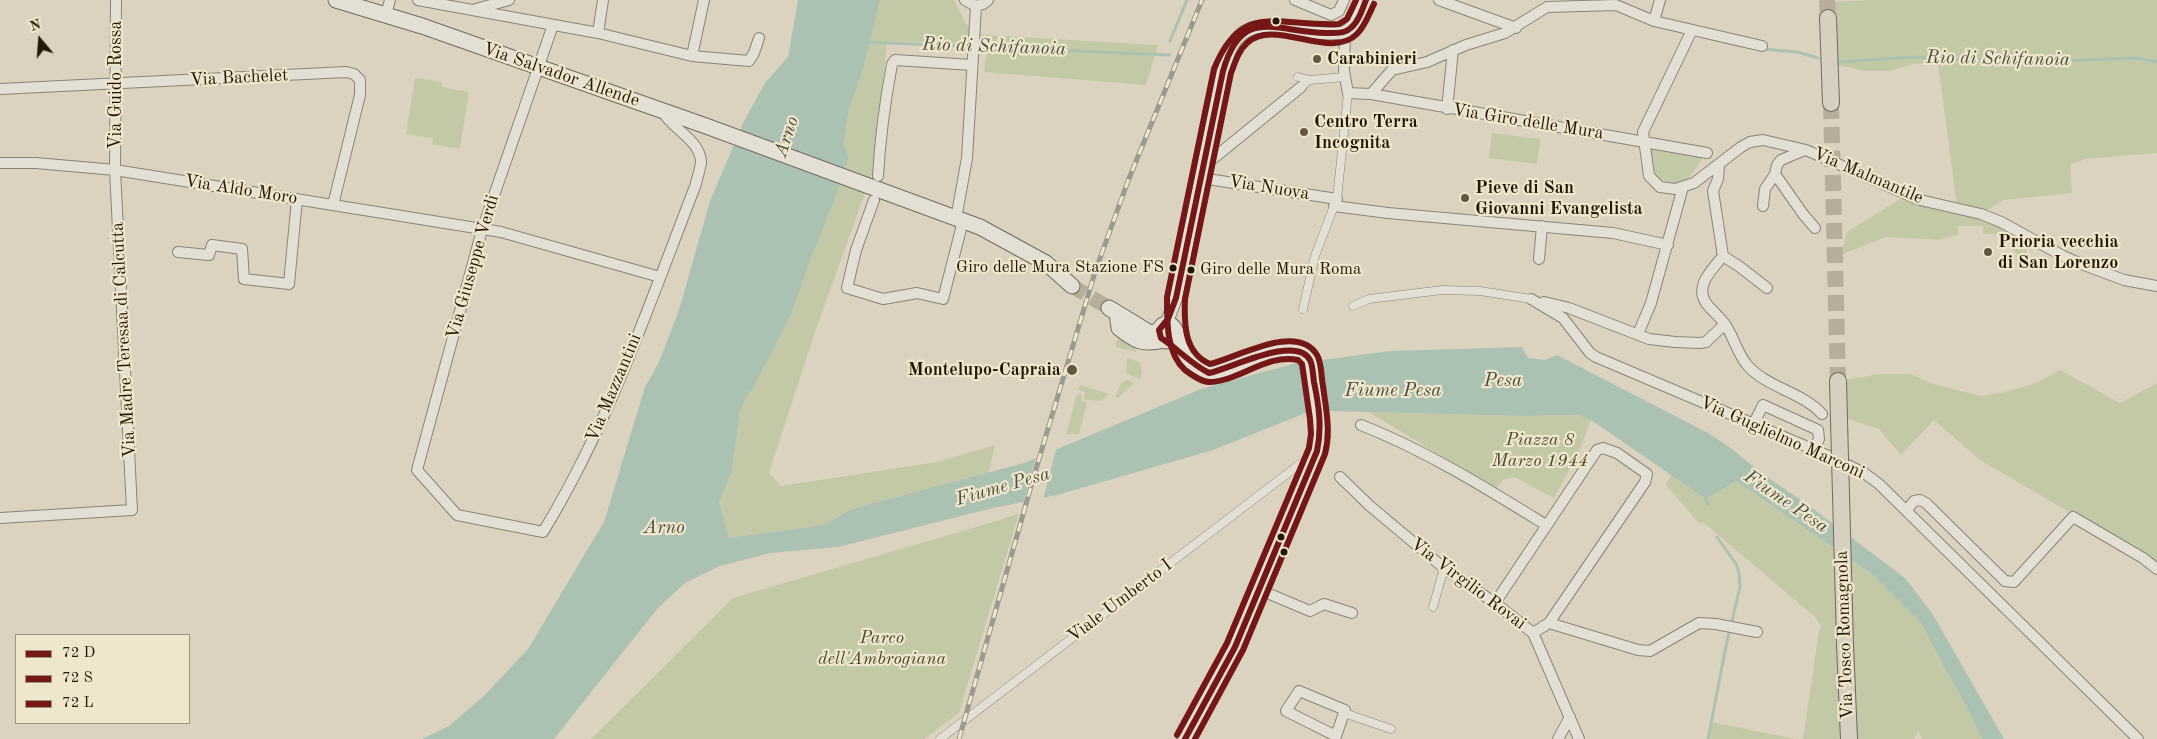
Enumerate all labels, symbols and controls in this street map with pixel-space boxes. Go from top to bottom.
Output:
north arrow [15,15,65,65]
unlabelled marker [1271,16,1281,26]
text: N [28,17,43,34]
street label: Via Guido Rossa [105,20,127,150]
water label: Rio di Schifanoia [922,33,1066,61]
street label: Via Salvador Allende [480,38,642,112]
water label: Rio di Schifanoia [1926,46,2070,72]
place label: Carabinieri [1327,48,1417,70]
marker: Carabinieri [1311,53,1323,65]
street label: Via Bachelet [189,65,289,91]
street label: Via Giro delle Mura [1451,99,1605,145]
place label: Centro Terra Incognita [1314,111,1418,154]
water label: Arno [770,114,804,160]
marker: Centro Terra Incognita [1298,126,1310,138]
street label: Via Malmantile [1809,143,1927,209]
street label: Via Aldo Moro [183,170,299,210]
street label: Via Nuova [1227,171,1311,205]
place label: Pieve di San Giovanni Evangelista [1475,177,1643,220]
street label: Via Giuseppe Verdi [442,192,504,342]
marker: Pieve di San Giovanni Evangelista [1459,192,1471,204]
street label: Via Madre Teresaa di Calcutta [107,221,141,459]
place label: Prioria vecchia di San Lorenzo [1998,231,2119,274]
marker: Prioria vecchia di San Lorenzo [1982,246,1994,258]
place label: Giro delle Mura Stazione FS [956,258,1164,278]
place label: Giro delle Mura Roma [1200,260,1361,280]
marker: Giro delle Mura Stazione FS [1168,263,1178,273]
marker: Giro delle Mura Roma [1186,265,1196,275]
street label: Via Mazzantini [581,330,647,446]
place label: Montelupo-Capraia [908,359,1061,381]
marker: Montelupo-Capraia [1065,363,1079,377]
water label: Pesa [1484,370,1522,392]
water label: Fiume Pesa [1345,380,1441,402]
street label: Via Guglielmo Marconi [1696,392,1868,484]
park label: Piazza 8 Marzo 1944 [1492,429,1588,472]
water label: Fiume Pesa [953,463,1053,511]
water label: Fiume Pesa [1739,465,1833,539]
water label: Arno [643,517,685,539]
unlabelled marker [1276,532,1286,542]
street label: Via Virgilio Rovai [1406,533,1530,635]
unlabelled marker [1279,547,1289,557]
street label: Via Tosco Romagnola [1831,550,1859,720]
street label: Viale Umberto I [1063,555,1177,647]
park label: Parco dell'Ambrogiana [818,627,946,670]
legend [15,634,190,724]
text: 72 D [62,646,95,661]
text: 72 S [62,671,93,686]
text: 72 L [62,696,94,711]

